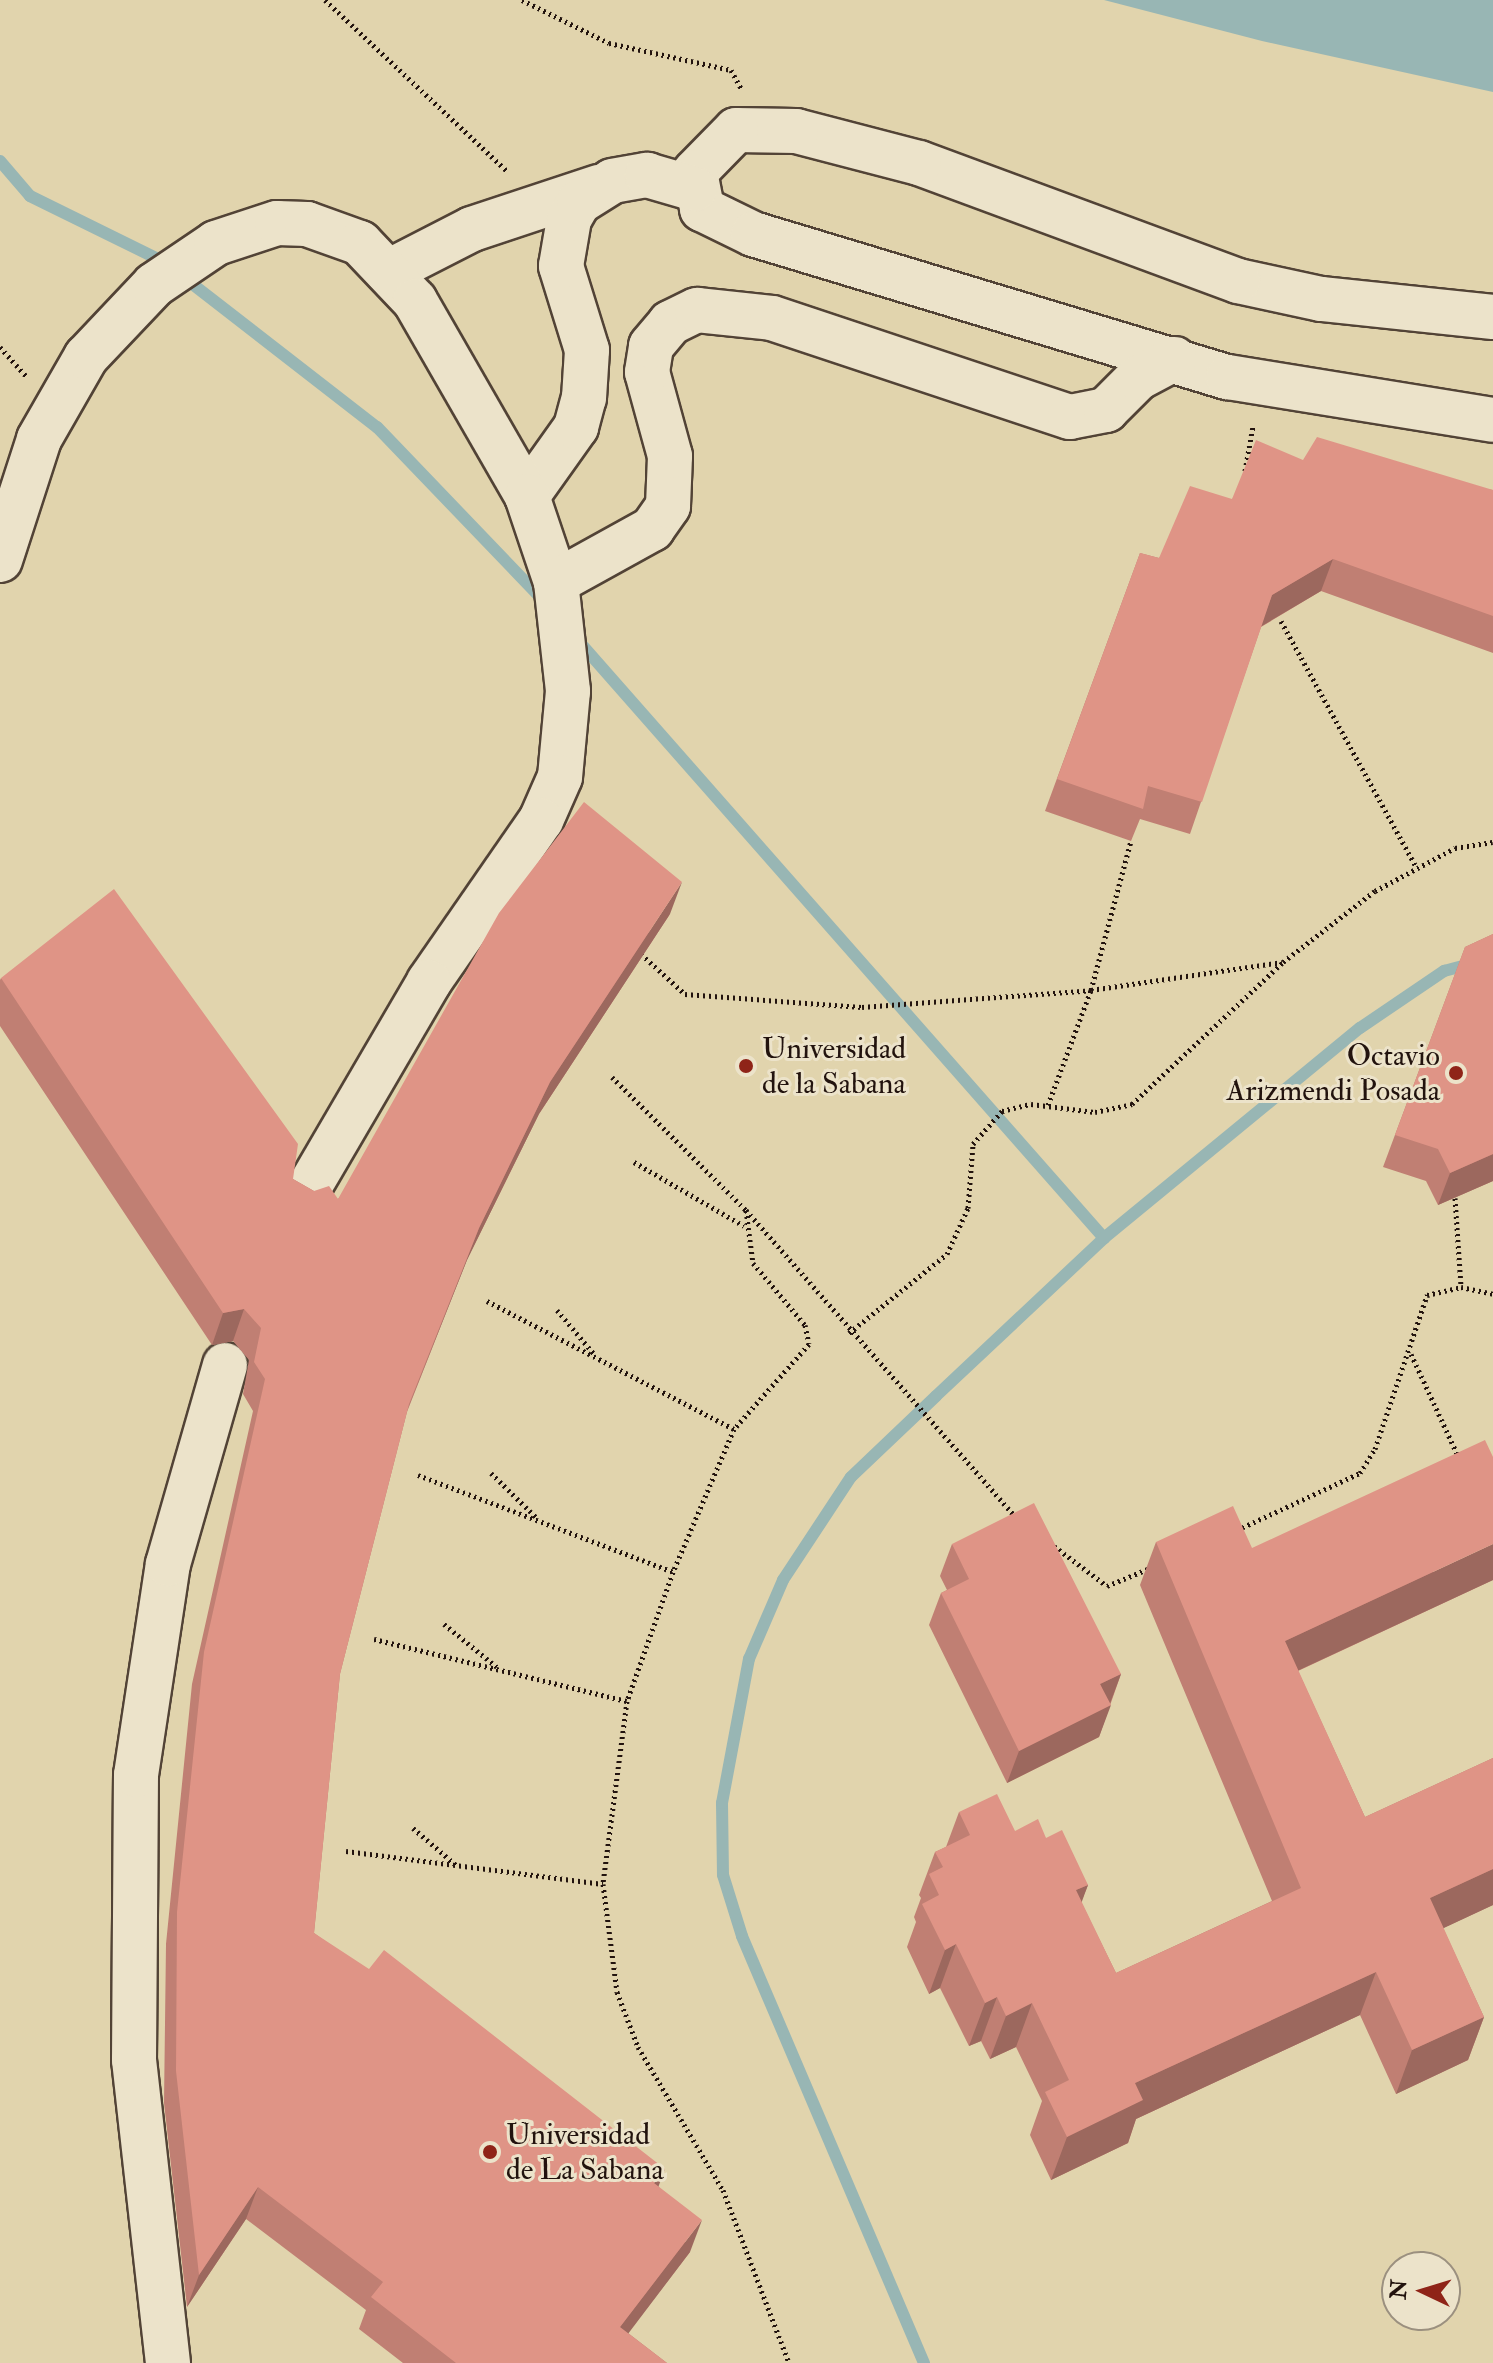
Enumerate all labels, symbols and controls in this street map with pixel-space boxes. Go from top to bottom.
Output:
place label: Universidad de la Sabana [762,1031,906,1102]
place label: Octavio Arizmendi Posada [1226,1038,1440,1108]
marker: Universidad de la Sabana [737,1057,755,1075]
marker: Octavio Arizmendi Posada [1447,1064,1465,1082]
place label: Universidad de La Sabana [506,2117,664,2188]
marker: Universidad de La Sabana [481,2143,499,2161]
north arrow [1381,2251,1461,2331]
text: N [1384,2279,1414,2300]

